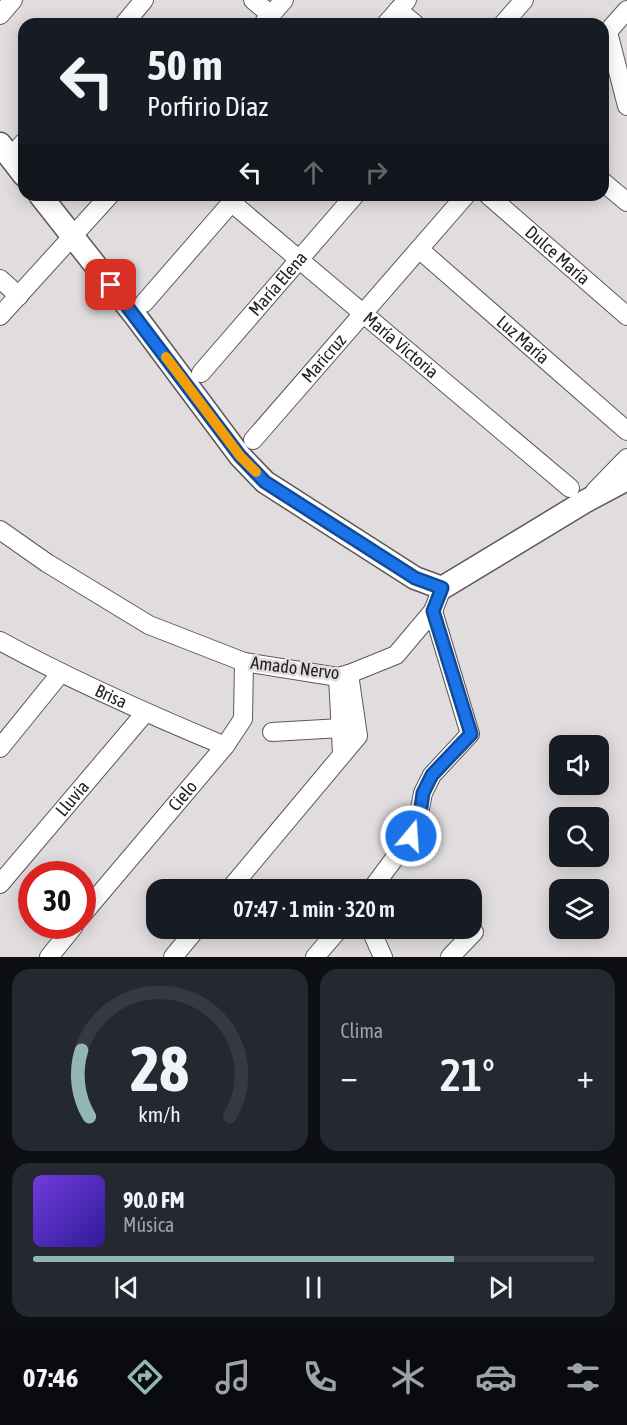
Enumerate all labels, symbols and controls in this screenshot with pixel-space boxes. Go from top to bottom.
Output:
text: 50 m [147,41,222,89]
icon: left [48,42,126,120]
text: Porfirio Díaz [147,91,268,122]
icon: left [234,156,267,189]
icon: ahead [297,156,330,189]
icon: right [360,156,393,189]
street label: Dulce María [521,221,594,289]
street label: María Elena [244,247,311,320]
pin [85,259,136,310]
icon: arrive [94,268,127,301]
street label: María Victoria [359,307,443,382]
street label: Luz María [493,311,554,368]
street label: Maricruz [297,329,350,387]
street label: Amado Nervo [249,652,341,683]
street label: Brisa [92,680,130,712]
map controls [549,735,609,939]
button: sound [549,735,609,795]
street label: Lluvia [51,776,93,820]
street label: Cielo [164,776,201,815]
position arrow [379,804,443,868]
button: search [549,807,609,867]
speed limit sign: 30 [18,861,96,939]
button: layers [549,879,609,939]
text: 07:47 · 1 min · 320 m [233,896,395,922]
text: Clima [341,1019,383,1042]
text: 28 [130,1033,189,1104]
text: 21° [440,1049,495,1101]
text: − [341,1057,358,1095]
text: + [577,1057,594,1095]
text: km/h [138,1102,181,1127]
text: 90.0 FM [123,1187,185,1213]
text: Música [123,1213,174,1236]
icon: previous [110,1271,143,1304]
icon: pause [297,1271,330,1304]
icon: next [484,1271,517,1304]
icon: directions [124,1356,166,1398]
icon: music [212,1356,254,1398]
icon: phone [299,1356,341,1398]
icon: climate [387,1356,429,1398]
icon: car [475,1356,517,1398]
icon: filters [562,1356,604,1398]
text: 07:46 [23,1362,78,1393]

